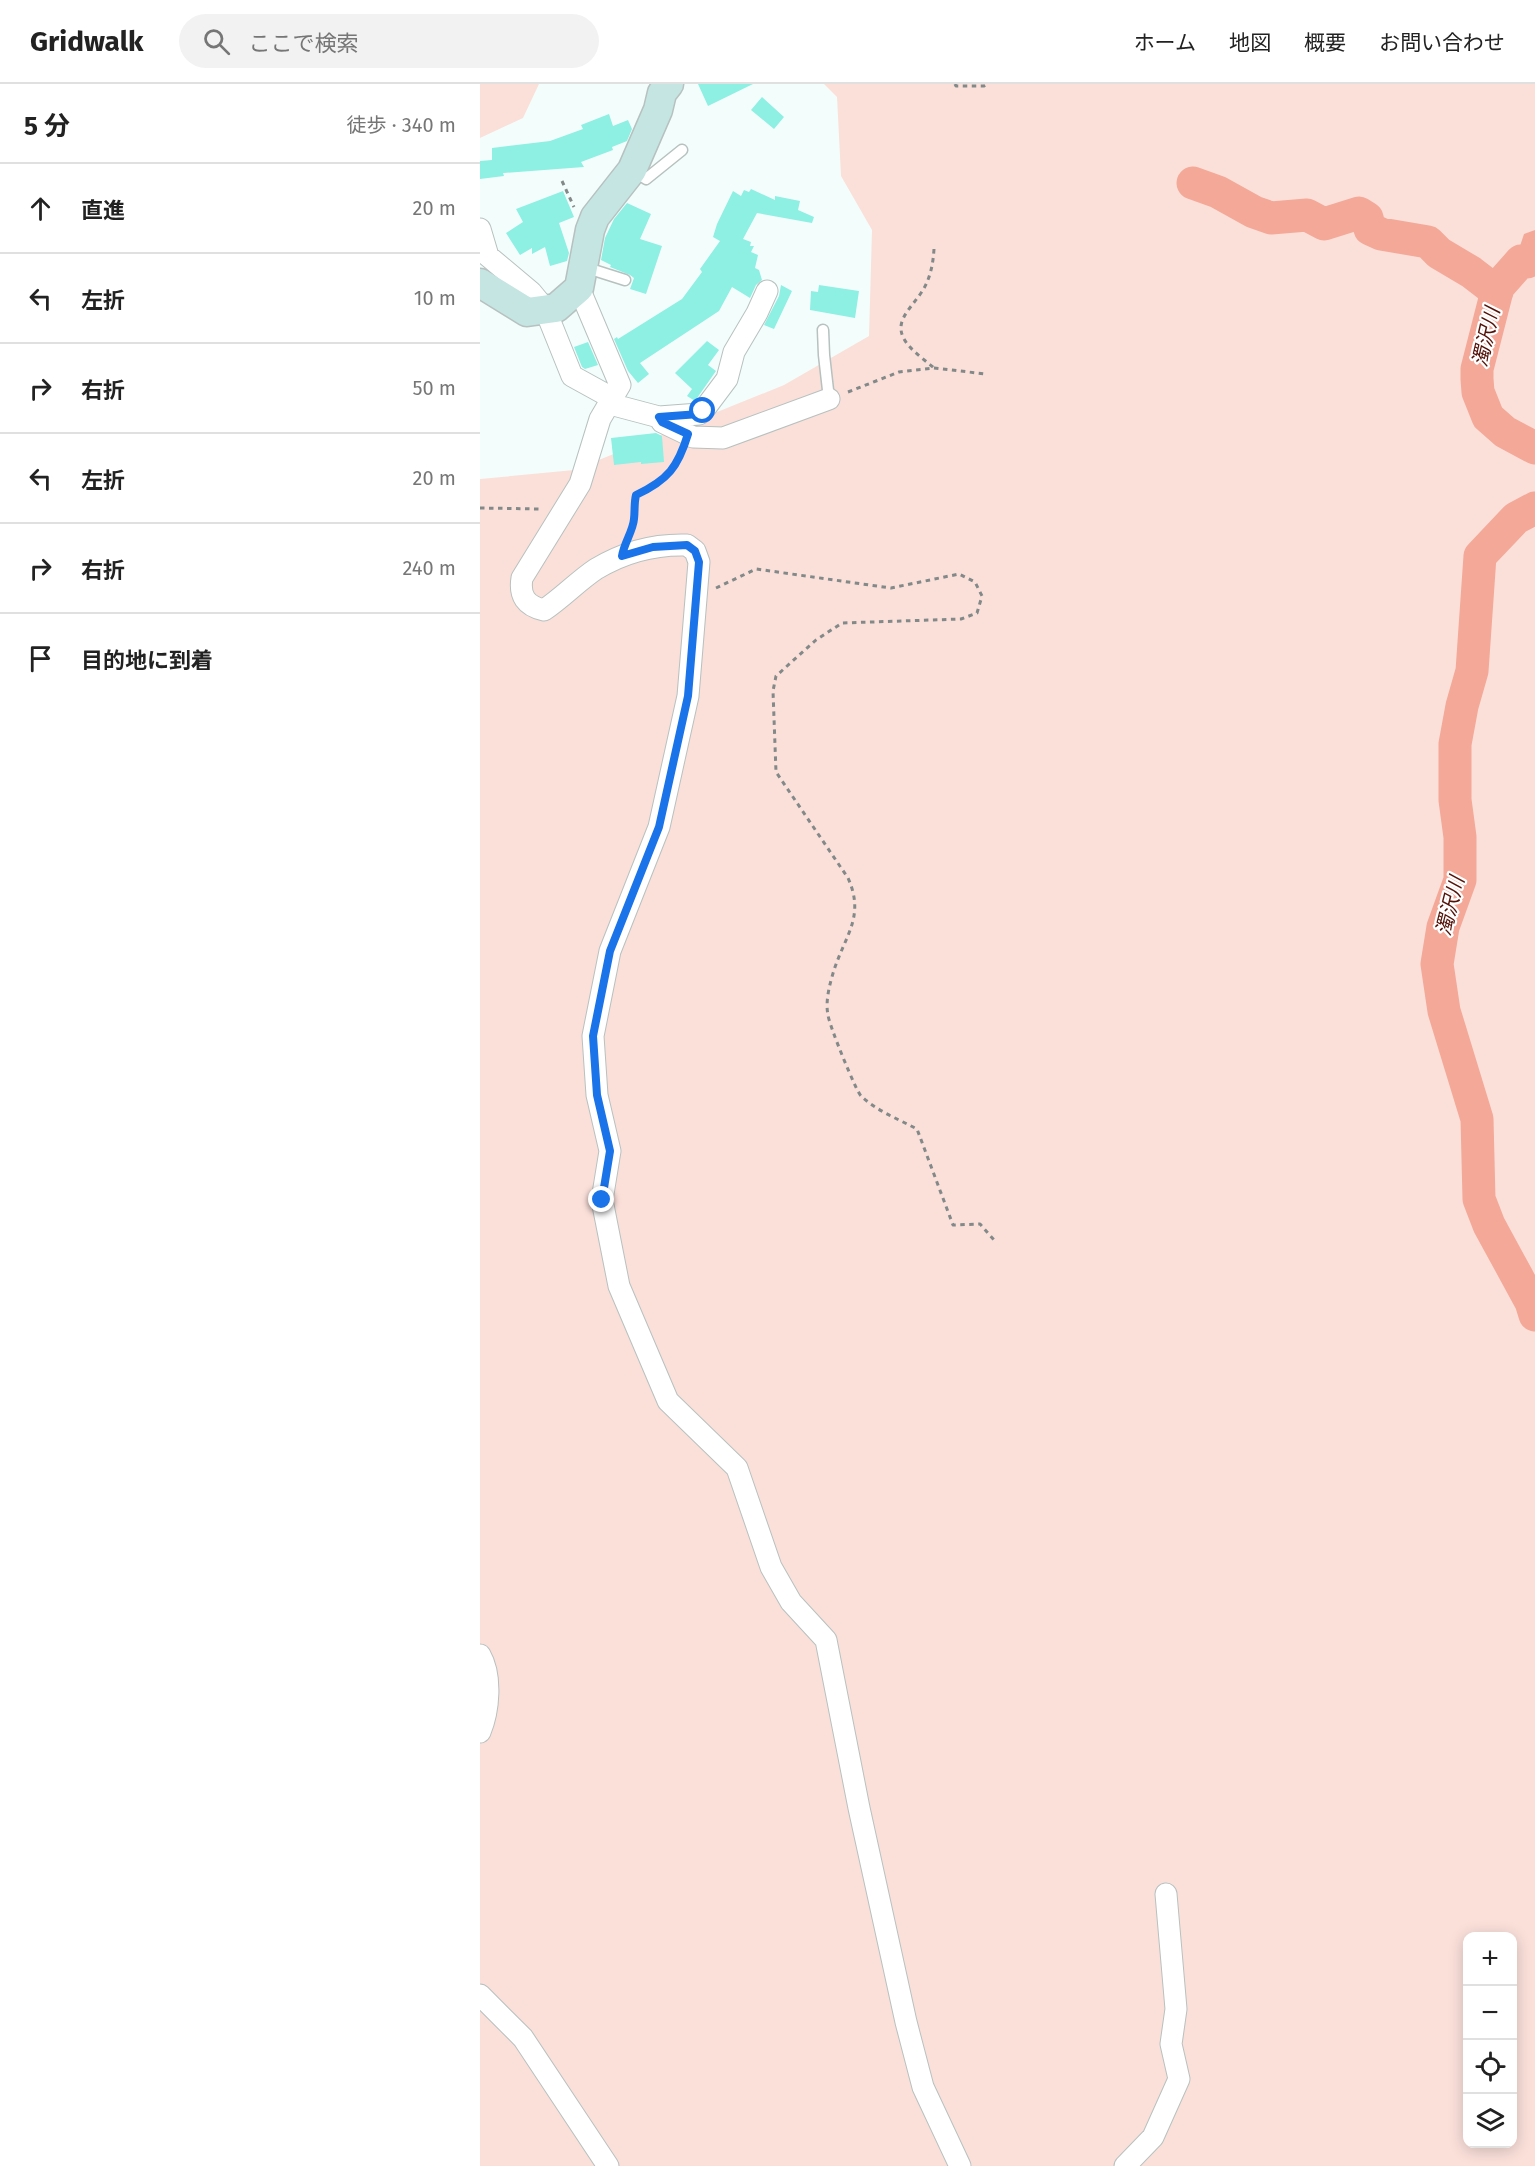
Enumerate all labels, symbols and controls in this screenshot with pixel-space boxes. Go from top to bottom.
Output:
search box [179,14,599,68]
text: Gridwalk [30,25,143,58]
icon: search [200,25,233,58]
text: ここで検索 [248,30,358,57]
text: ホーム [1134,30,1196,56]
text: 地図 [1229,30,1271,56]
text: 概要 [1304,30,1346,56]
text: お問い合わせ [1379,30,1505,56]
text: 5 分 [24,111,70,142]
text: 徒歩 · 340 m [346,113,456,137]
icon: ahead [24,192,57,225]
text: 20 m [413,196,456,220]
text: 直進 [81,197,125,224]
icon: left [24,282,57,315]
text: 10 m [414,286,456,310]
text: 左折 [81,287,125,314]
water label: 濁沢川 [1468,303,1505,369]
icon: right [24,372,57,405]
text: 50 m [412,376,456,400]
text: 右折 [81,377,125,404]
route start [689,397,715,423]
icon: left [24,462,57,495]
text: 20 m [413,466,456,490]
text: 左折 [81,467,125,494]
icon: right [24,552,57,585]
text: 240 m [402,556,456,580]
text: 右折 [81,557,125,584]
icon: arrive [24,642,57,675]
text: 目的地に到着 [81,647,213,674]
water label: 濁沢川 [1431,872,1469,938]
route end [588,1186,614,1212]
map controls [1463,1932,1517,2148]
button: + [1463,1932,1517,1986]
button: − [1463,1986,1517,2040]
button: locate [1463,2040,1517,2094]
button: layers [1463,2094,1517,2148]

